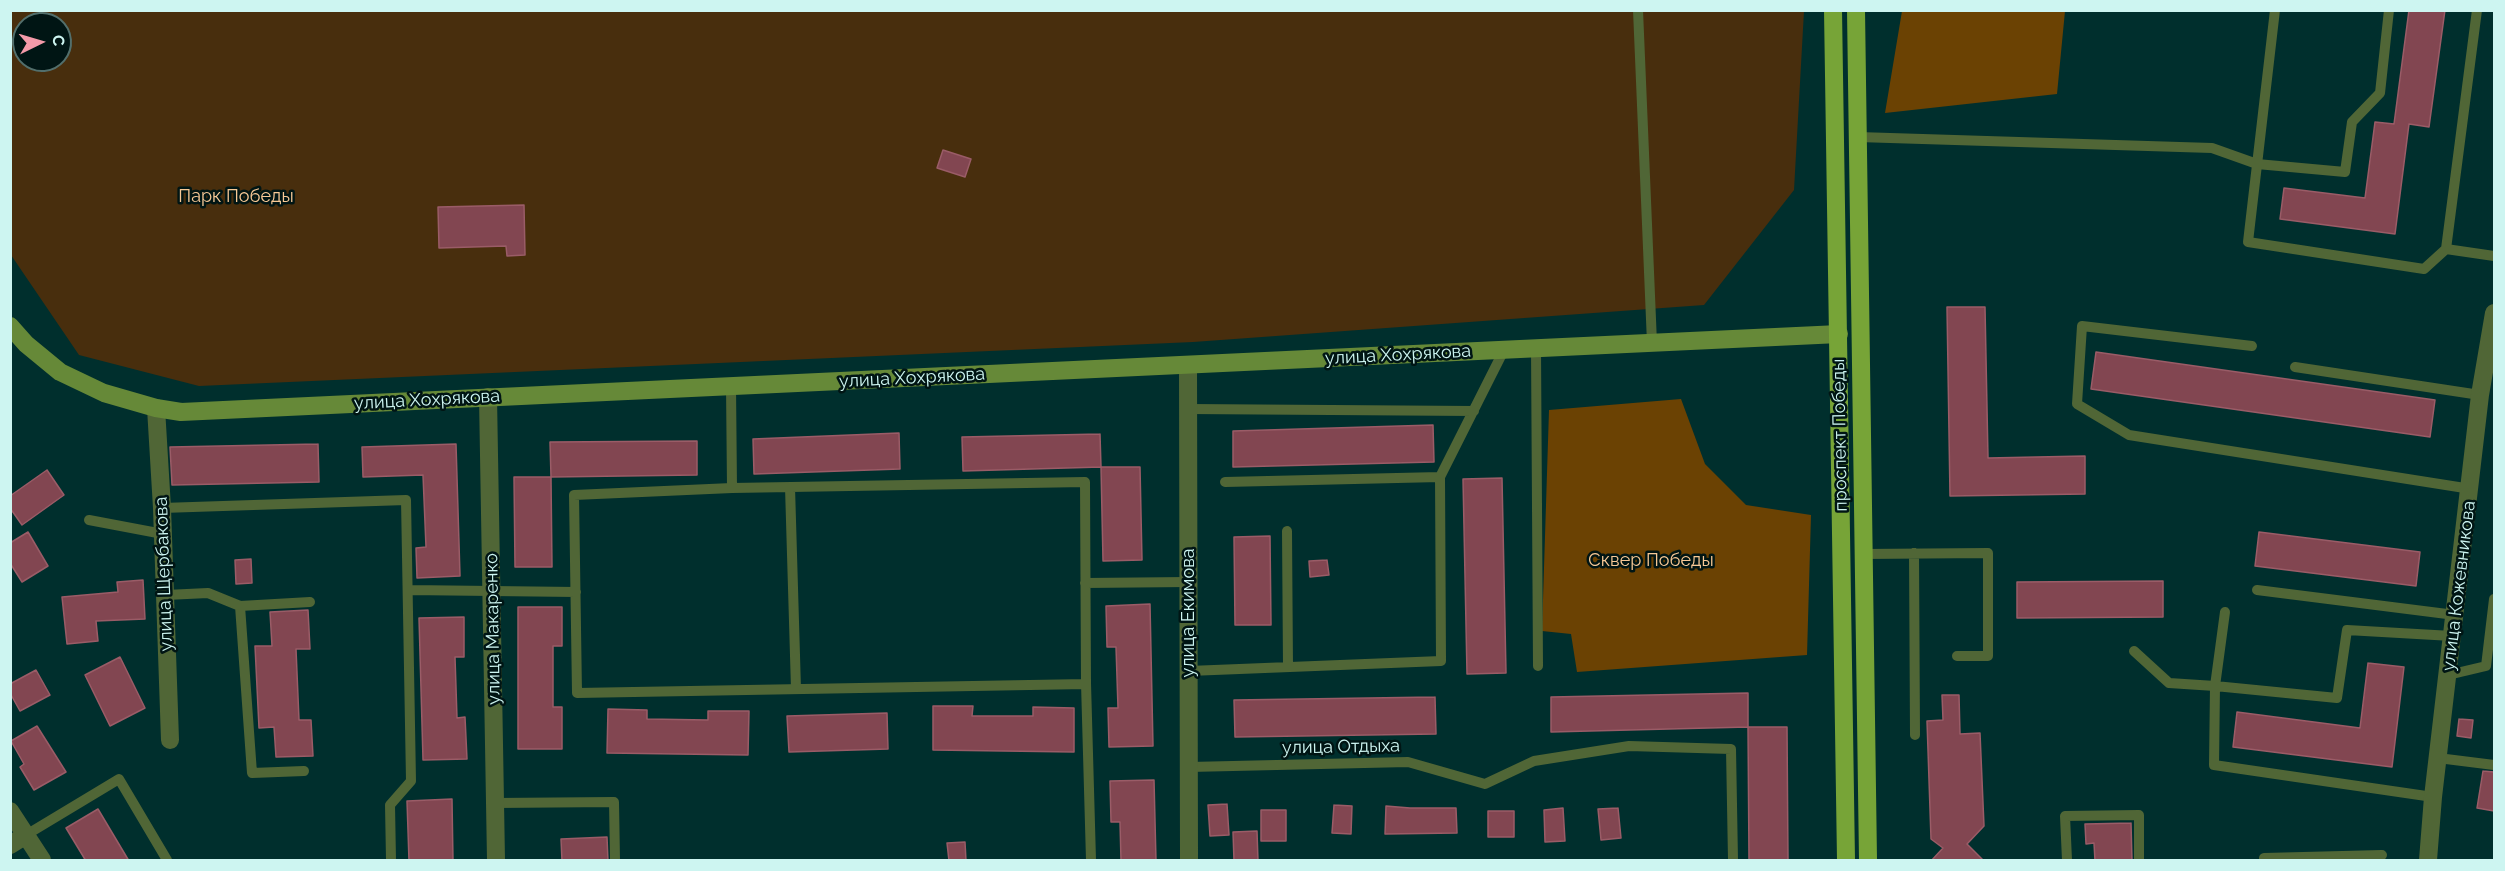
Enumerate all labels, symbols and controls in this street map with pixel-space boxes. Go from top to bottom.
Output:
north arrow [12,12,72,72]
text: С [48,34,68,47]
park label: Парк Победы [178,186,294,208]
street label: улица Хохрякова [1324,340,1472,370]
street label: проспект Победы [1828,358,1852,512]
street label: улица Хохрякова [838,363,986,393]
street label: улица Хохрякова [353,385,501,415]
street label: улица Щербакова [151,496,177,652]
street label: улица Кожевникова [2438,499,2480,673]
street label: улица Екимова [1178,548,1200,678]
park label: Сквер Победы [1588,550,1714,572]
street label: улица Макаренко [481,553,505,705]
street label: улица Отдыха [1282,735,1400,759]

